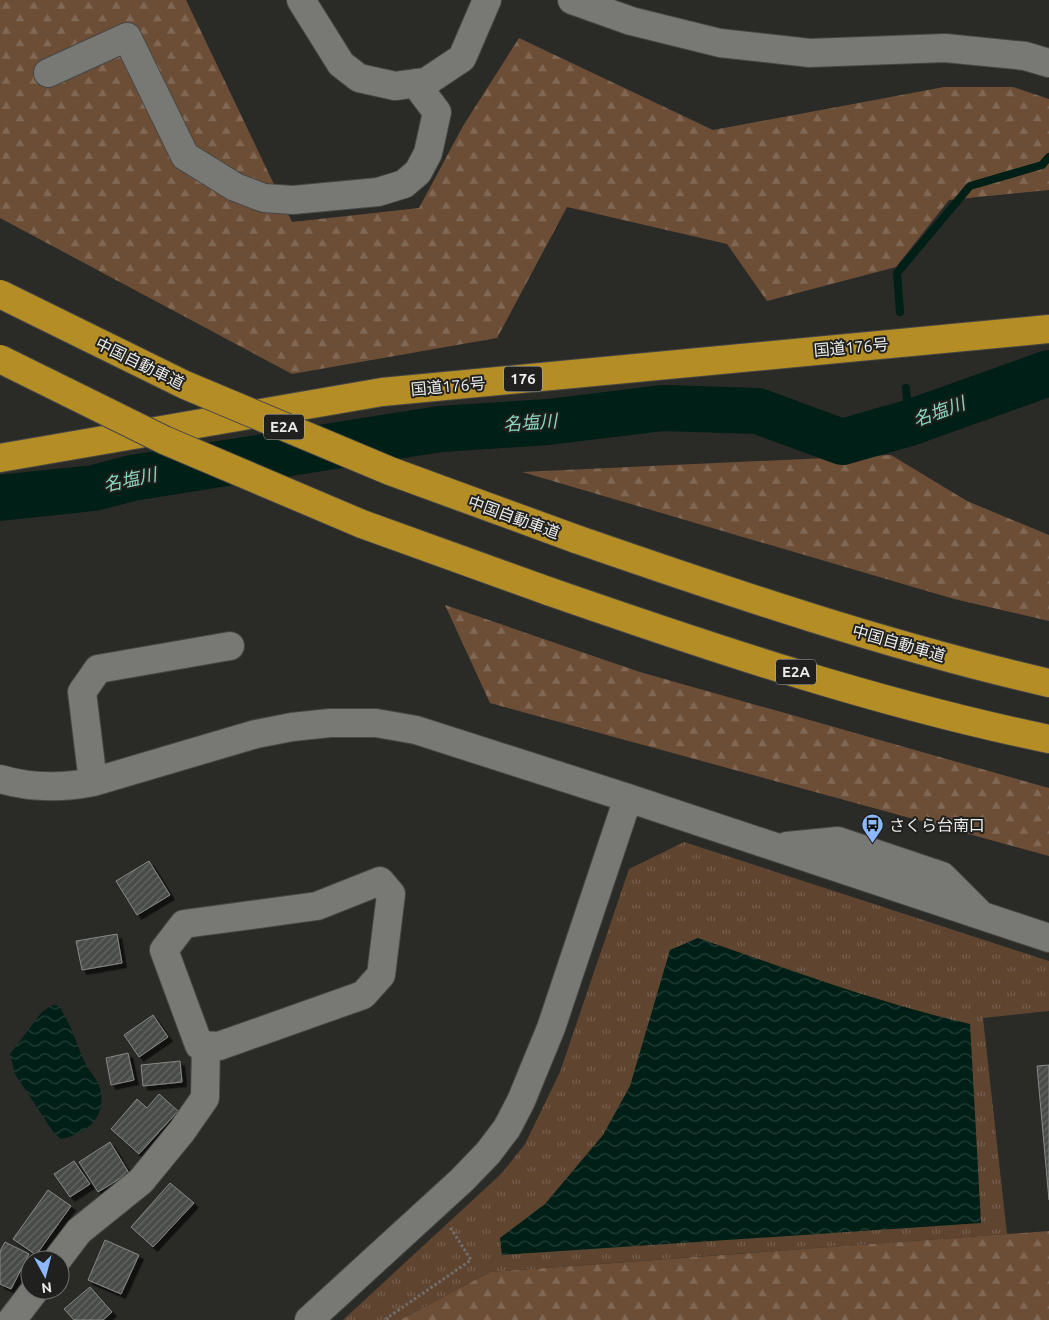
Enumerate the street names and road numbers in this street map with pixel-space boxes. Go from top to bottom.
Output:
street label: 中国自動車道 [93,334,187,392]
street label: 国道176号 [813,335,889,359]
road number: 176 [504,366,542,392]
street label: 国道176号 [410,374,486,398]
road number: E2A [264,414,304,440]
street label: 中国自動車道 [466,492,562,542]
street label: 中国自動車道 [850,621,948,665]
road number: E2A [776,660,816,684]

